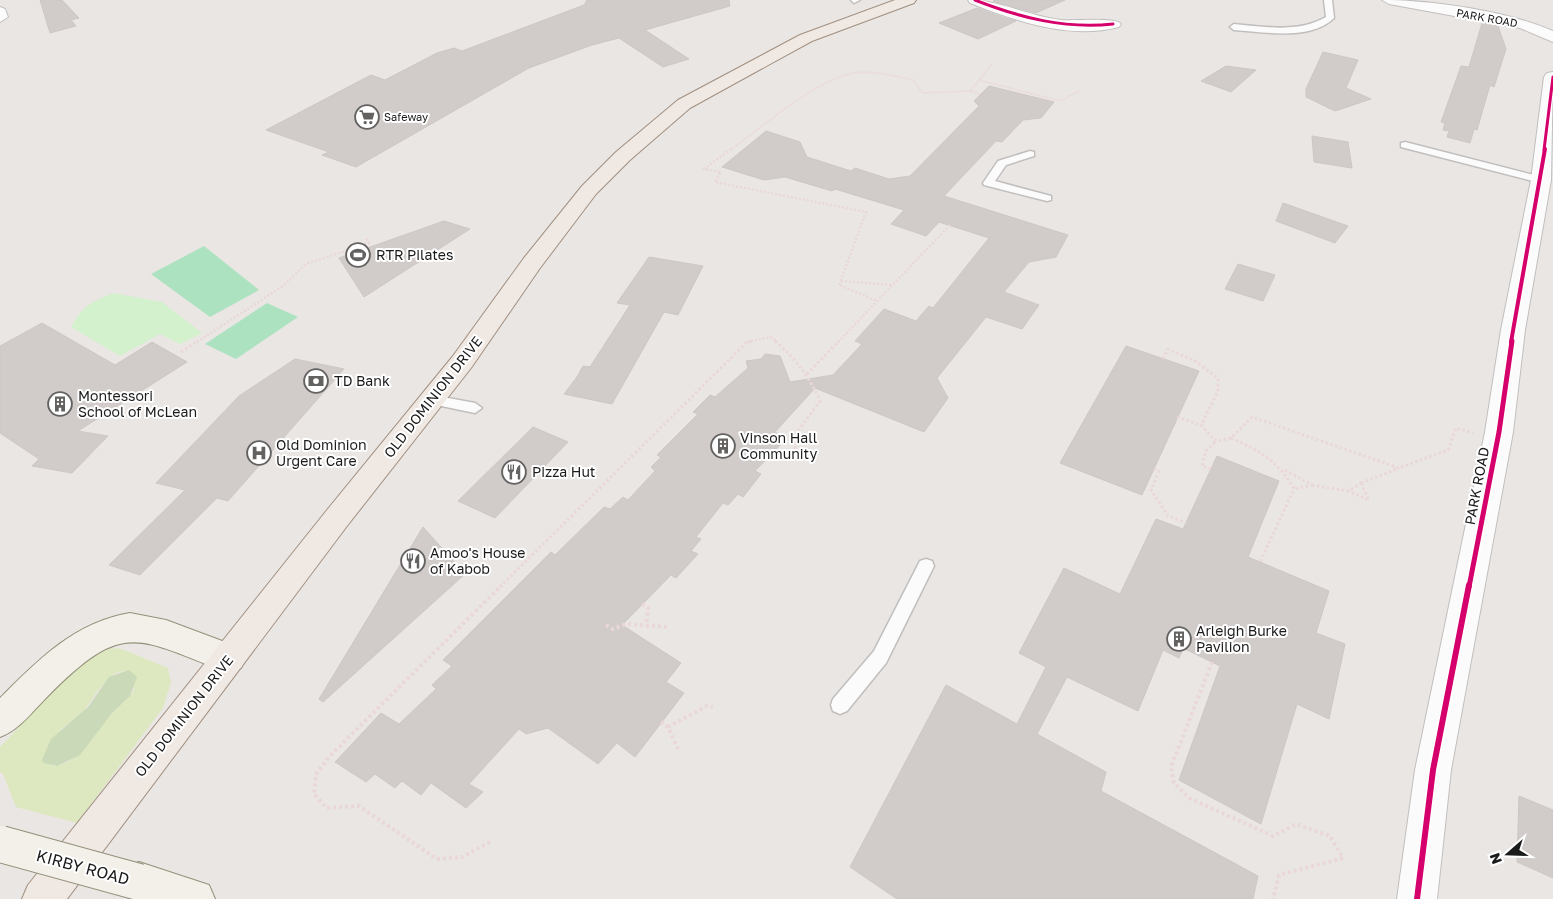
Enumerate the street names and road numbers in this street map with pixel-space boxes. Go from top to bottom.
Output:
street label: PARK ROAD [1455,6,1519,29]
street label: OLD DOMINION DRIVE [380,333,485,461]
street label: PARK ROAD [1461,446,1492,526]
street label: OLD DOMINION DRIVE [131,652,236,780]
street label: KIRBY ROAD [34,845,132,889]

